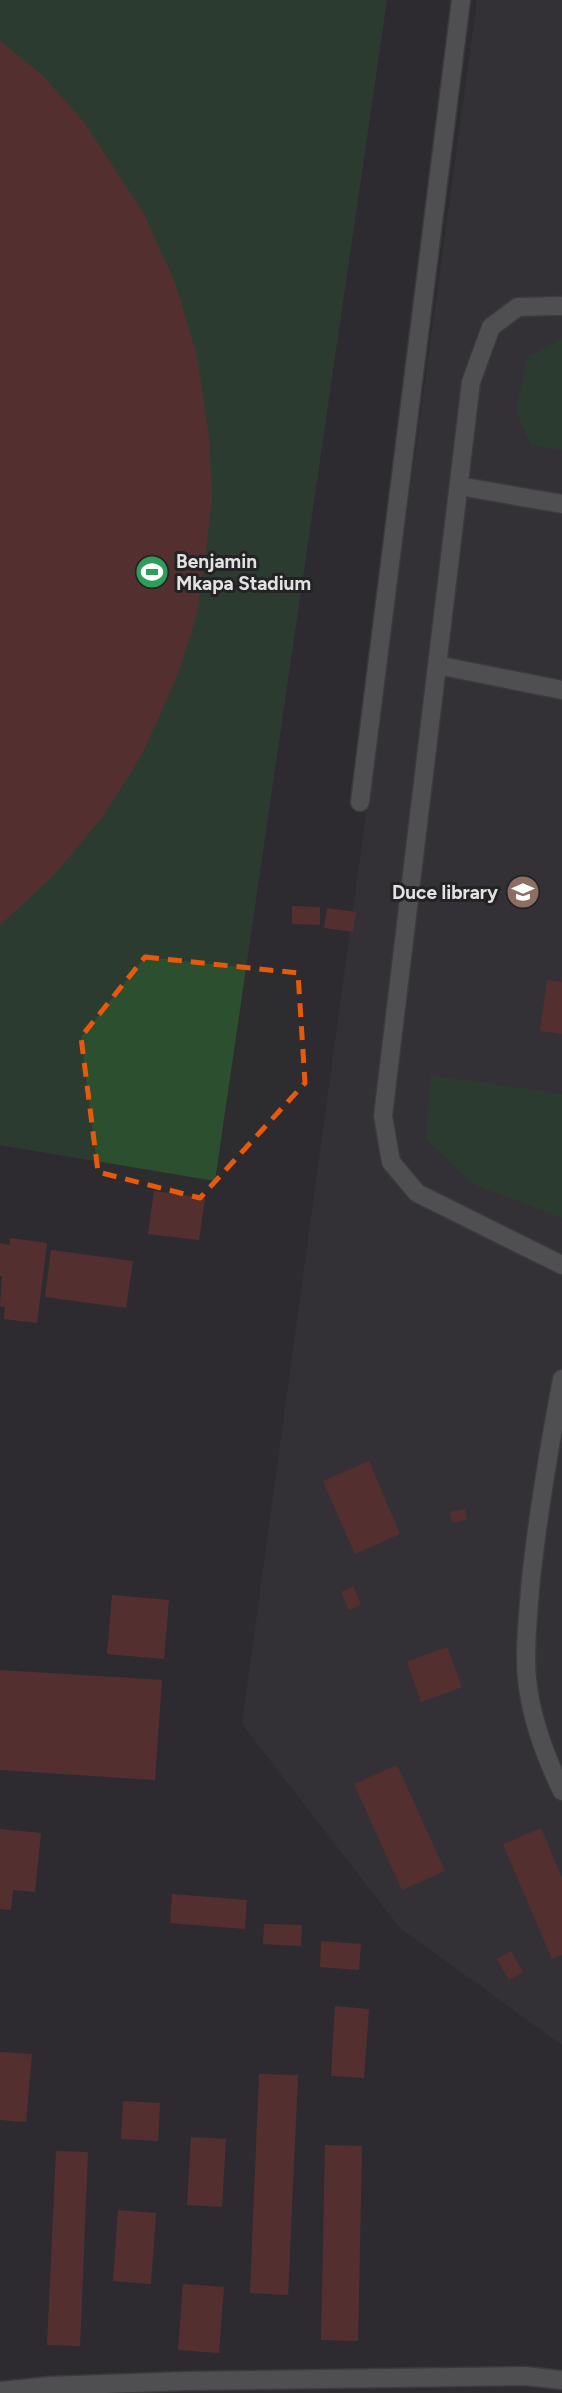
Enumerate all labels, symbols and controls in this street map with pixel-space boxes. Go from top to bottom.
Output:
place label: Benjamin Mkapa Stadium [176,550,311,595]
sports icon: Benjamin Mkapa Stadium [133,553,171,591]
school or university icon: Duce library [504,873,542,911]
place label: Duce library [392,881,498,904]

